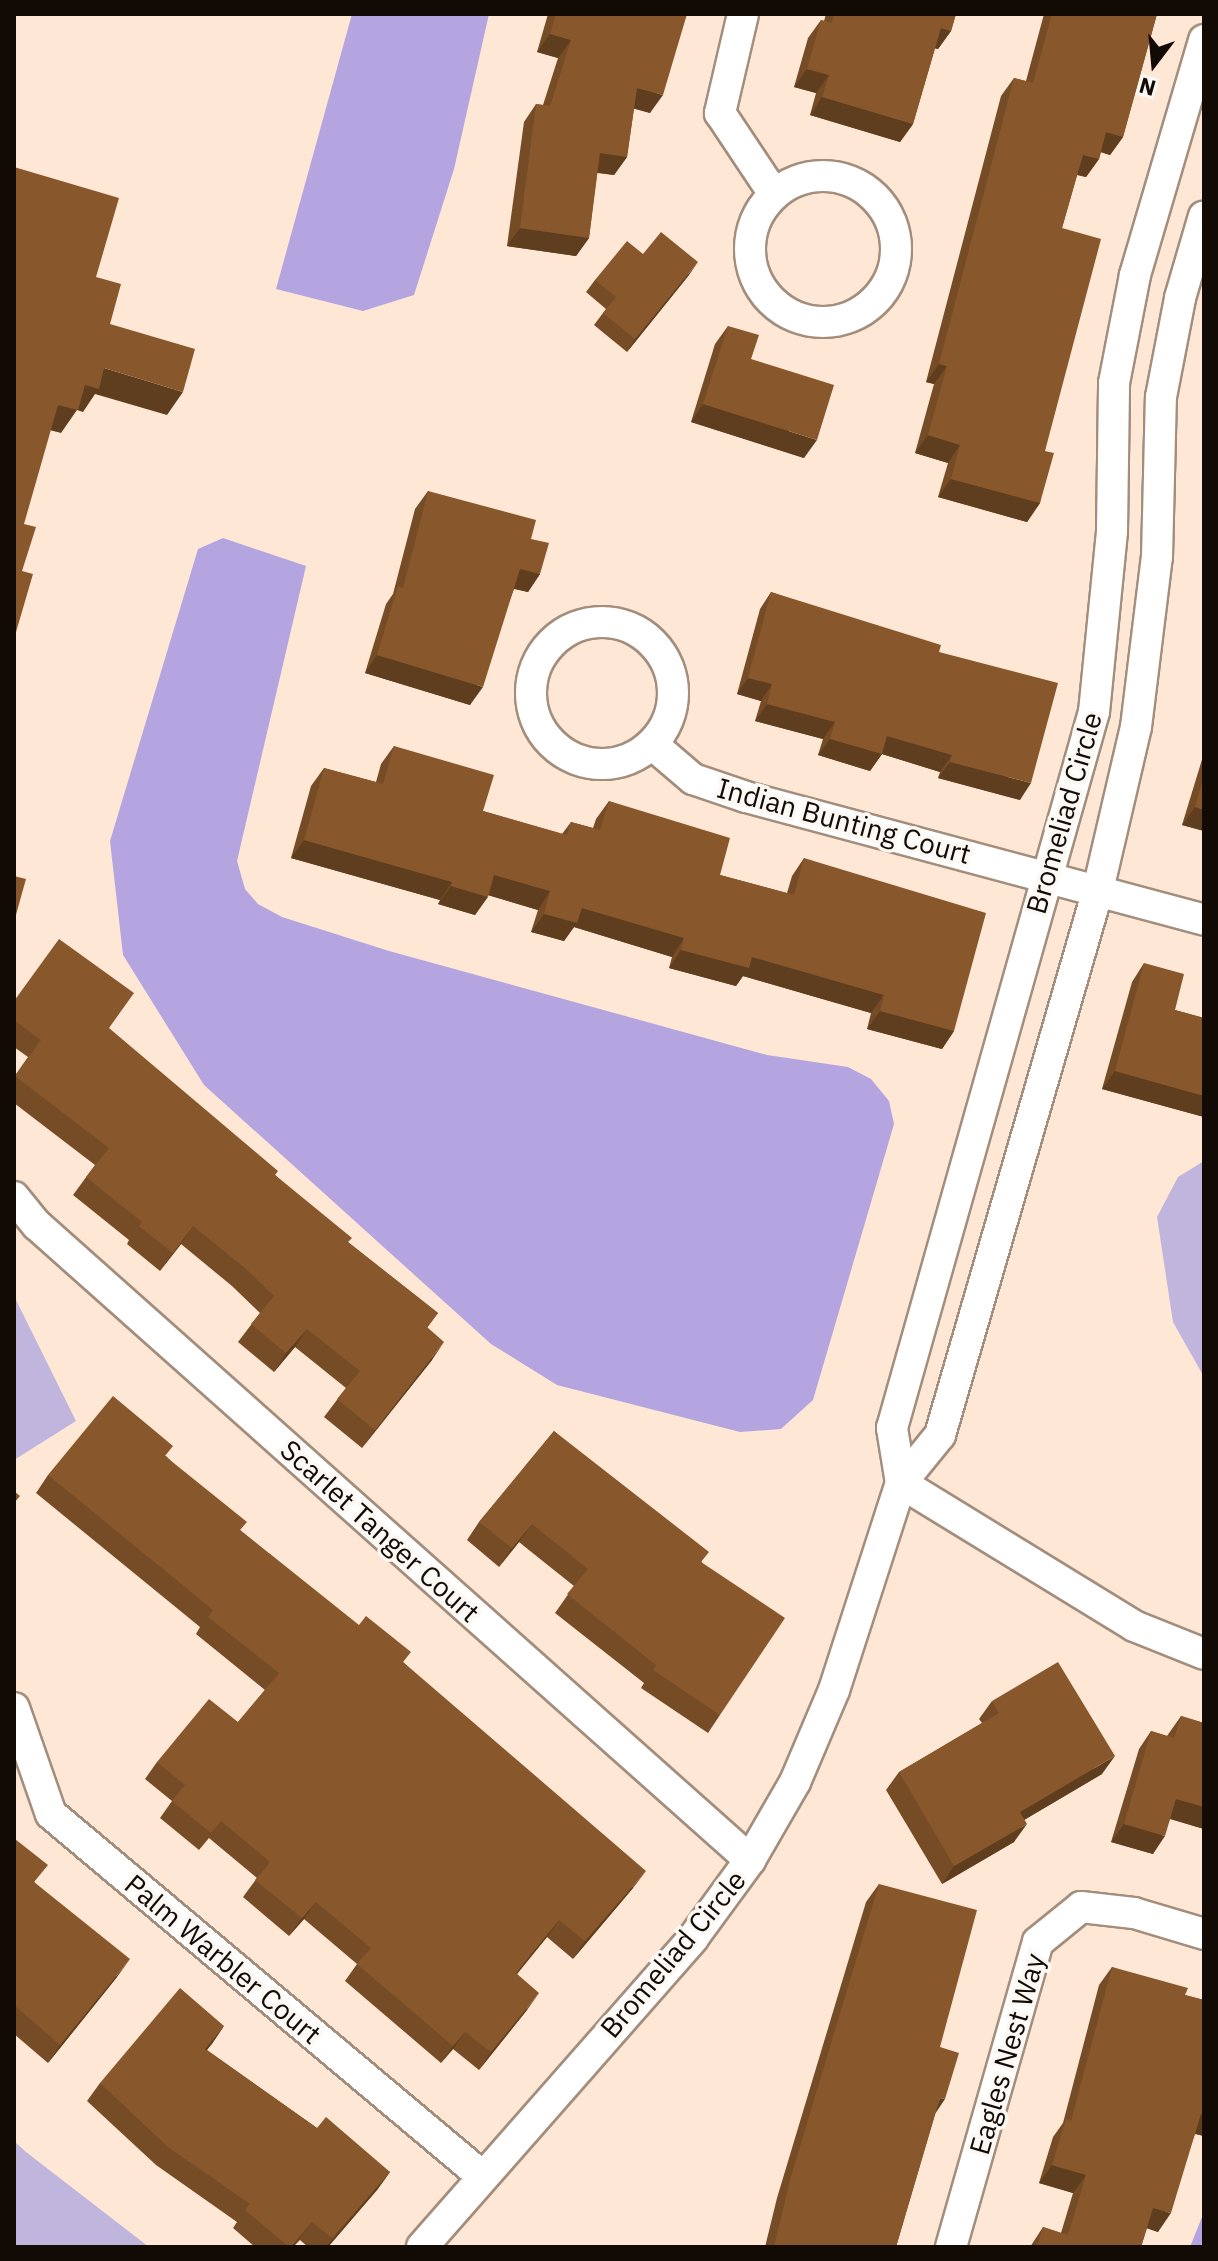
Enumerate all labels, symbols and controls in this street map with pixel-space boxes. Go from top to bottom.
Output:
north arrow [1114,24,1194,104]
text: N [1136,71,1159,104]
street label: Bromeliad Circle [1019,708,1109,918]
street label: Indian Bunting Court [713,771,975,871]
street label: Scarlet Tanger Court [274,1433,486,1629]
street label: Bromeliad Circle [593,1864,753,2044]
street label: Palm Warbler Court [118,1867,328,2051]
street label: Eagles Nest Way [962,1950,1052,2158]

